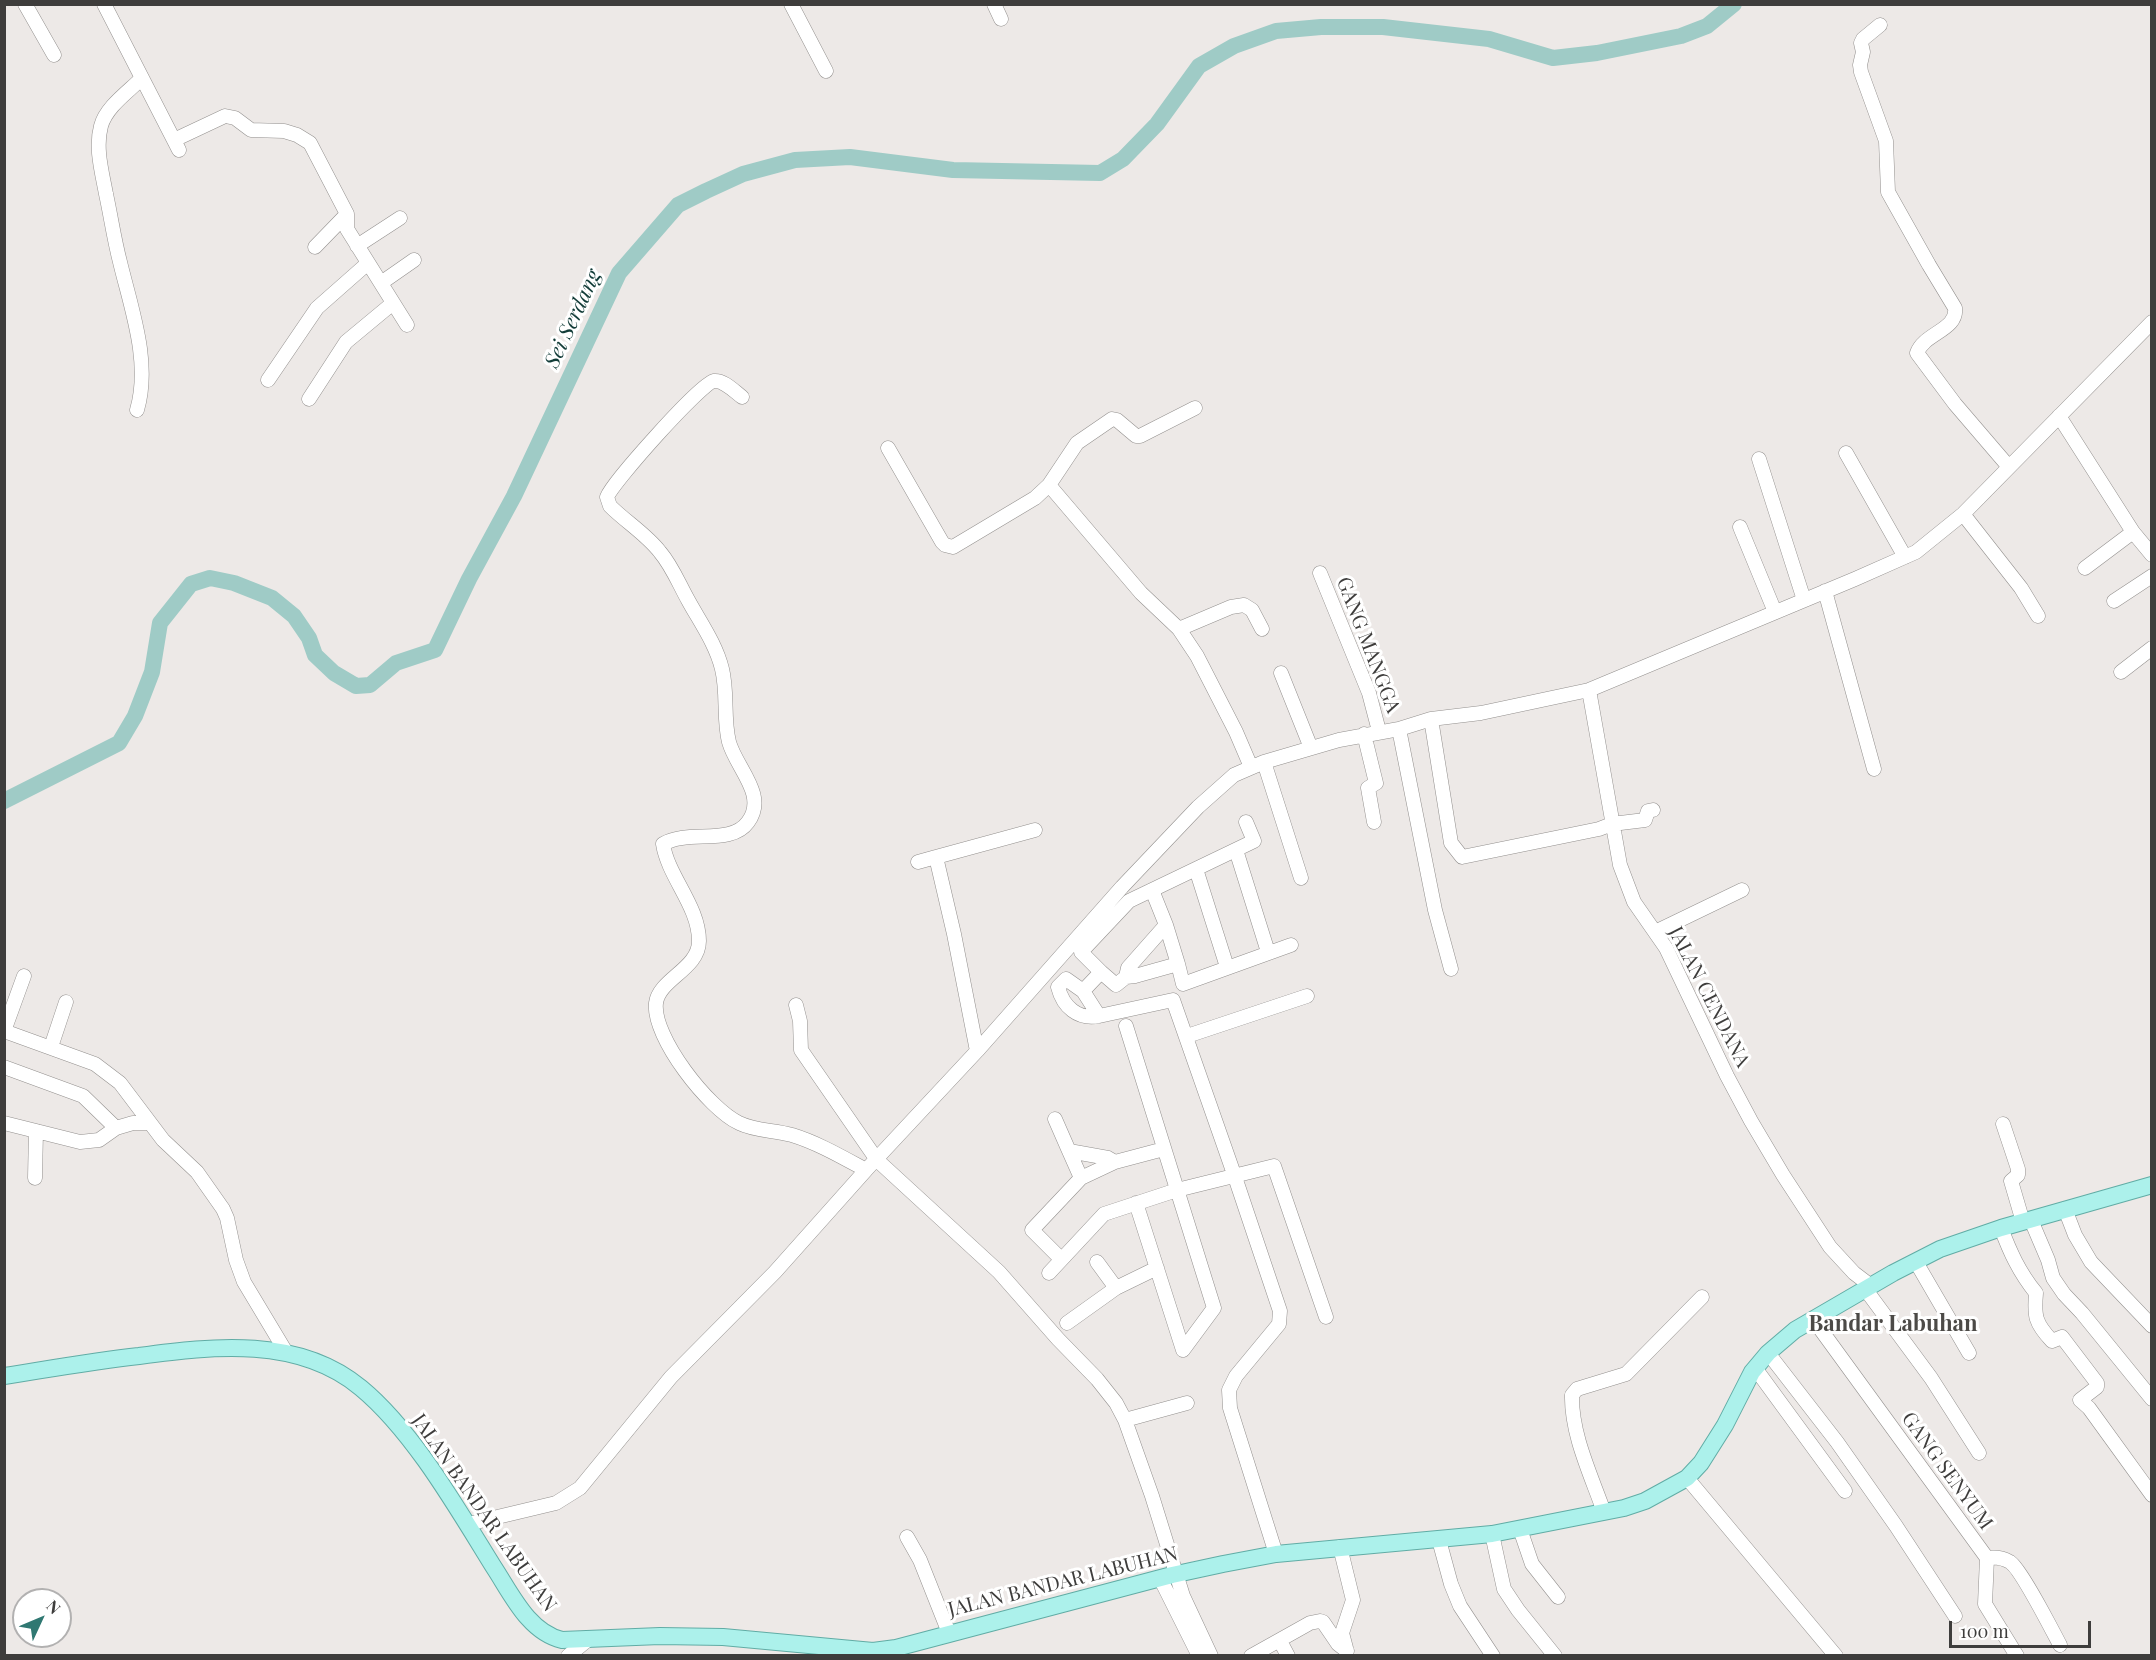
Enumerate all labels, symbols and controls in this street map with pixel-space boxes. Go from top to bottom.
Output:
water label: Sei Serdang [539,266,607,372]
street label: GANG MANGGA [1331,574,1405,716]
street label: JALAN CENDANA [1663,923,1755,1071]
district label: Bandar Labuhan [1809,1311,1977,1337]
street label: GANG SENYUM [1896,1408,1998,1534]
street label: JALAN BANDAR LABUHAN [407,1410,561,1616]
street label: JALAN BANDAR LABUHAN [946,1542,1180,1622]
north arrow [12,1588,72,1648]
text: N [42,1595,65,1618]
scale bar [1952,1609,2094,1647]
text: 100 m [1960,1619,2009,1643]

